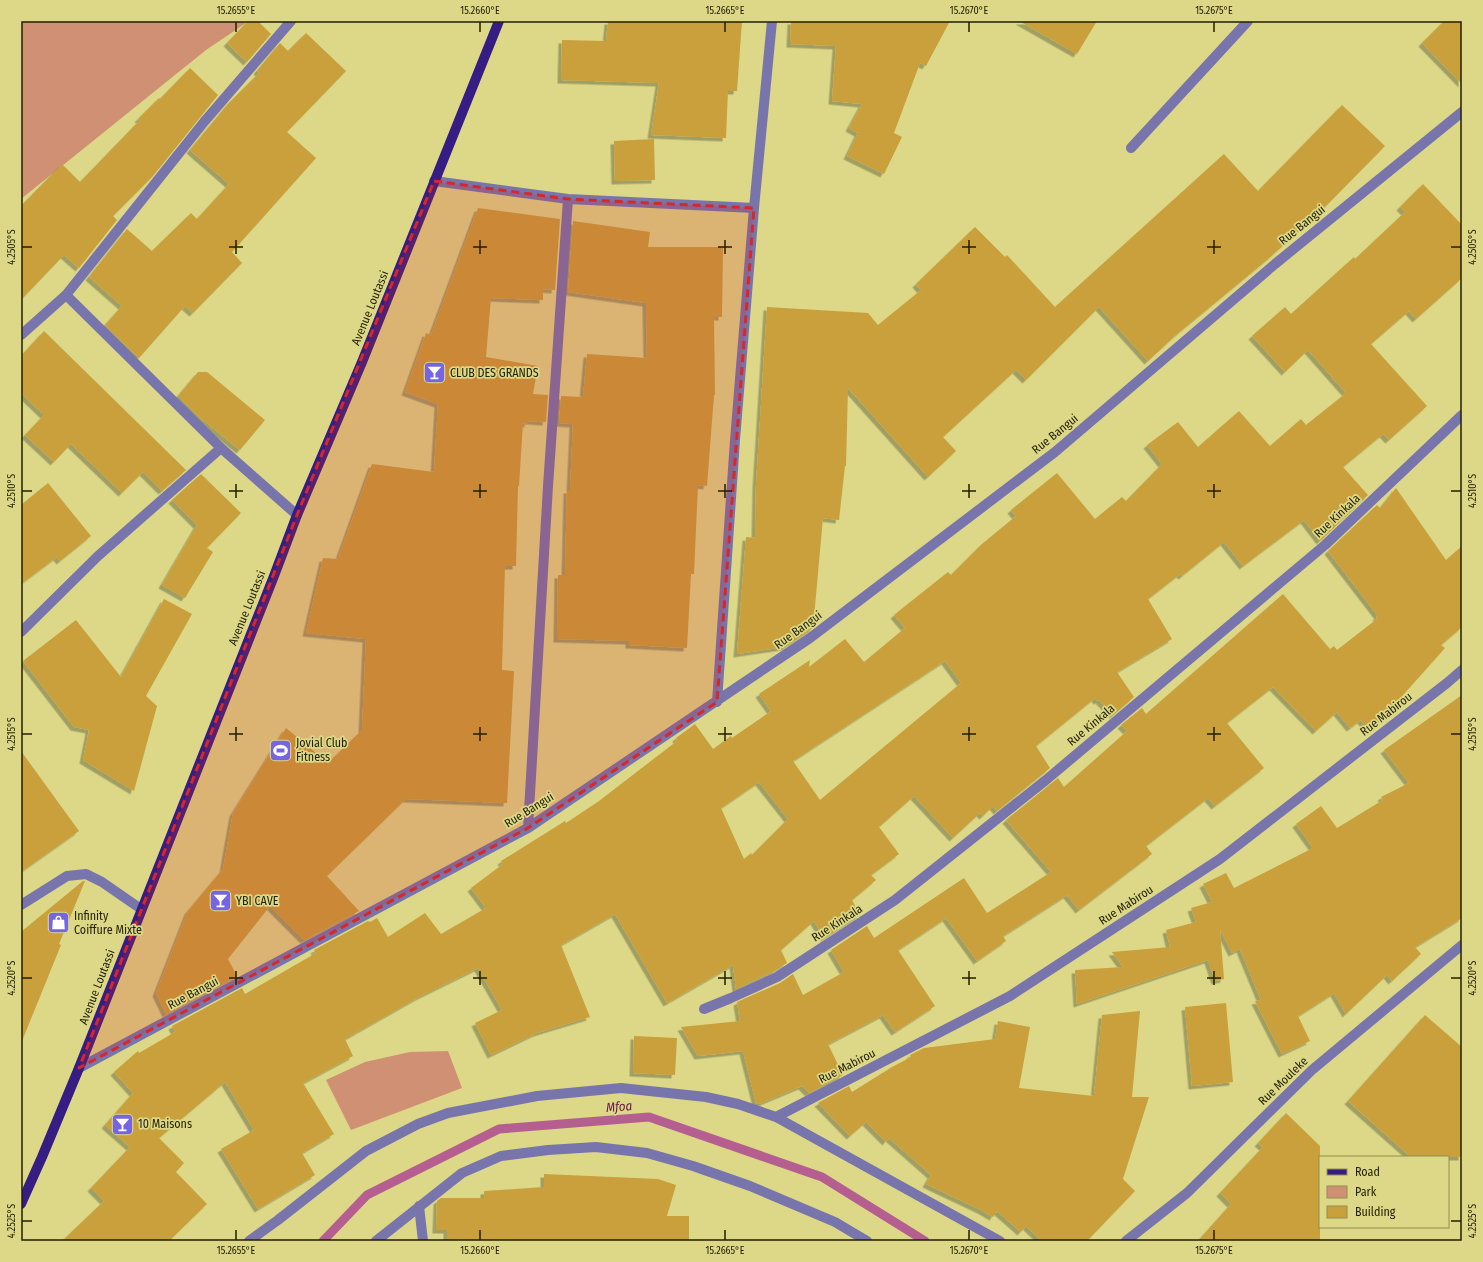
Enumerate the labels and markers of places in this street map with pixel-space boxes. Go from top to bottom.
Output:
bar icon: CLUB DES GRANDS [422,360,448,386]
place label: CLUB DES GRANDS [450,366,539,380]
place label: Jovial Club Fitness [296,736,347,764]
sports icon: Jovial Club Fitness [267,737,293,763]
bar icon: YBI CAVE [207,888,233,914]
place label: YBI CAVE [236,894,279,908]
place label: Infinity Coiffure Mixte [74,909,142,937]
shop icon: Infinity Coiffure Mixte [46,910,72,936]
bar icon: 10 Maisons [109,1111,135,1137]
place label: 10 Maisons [138,1117,192,1131]

